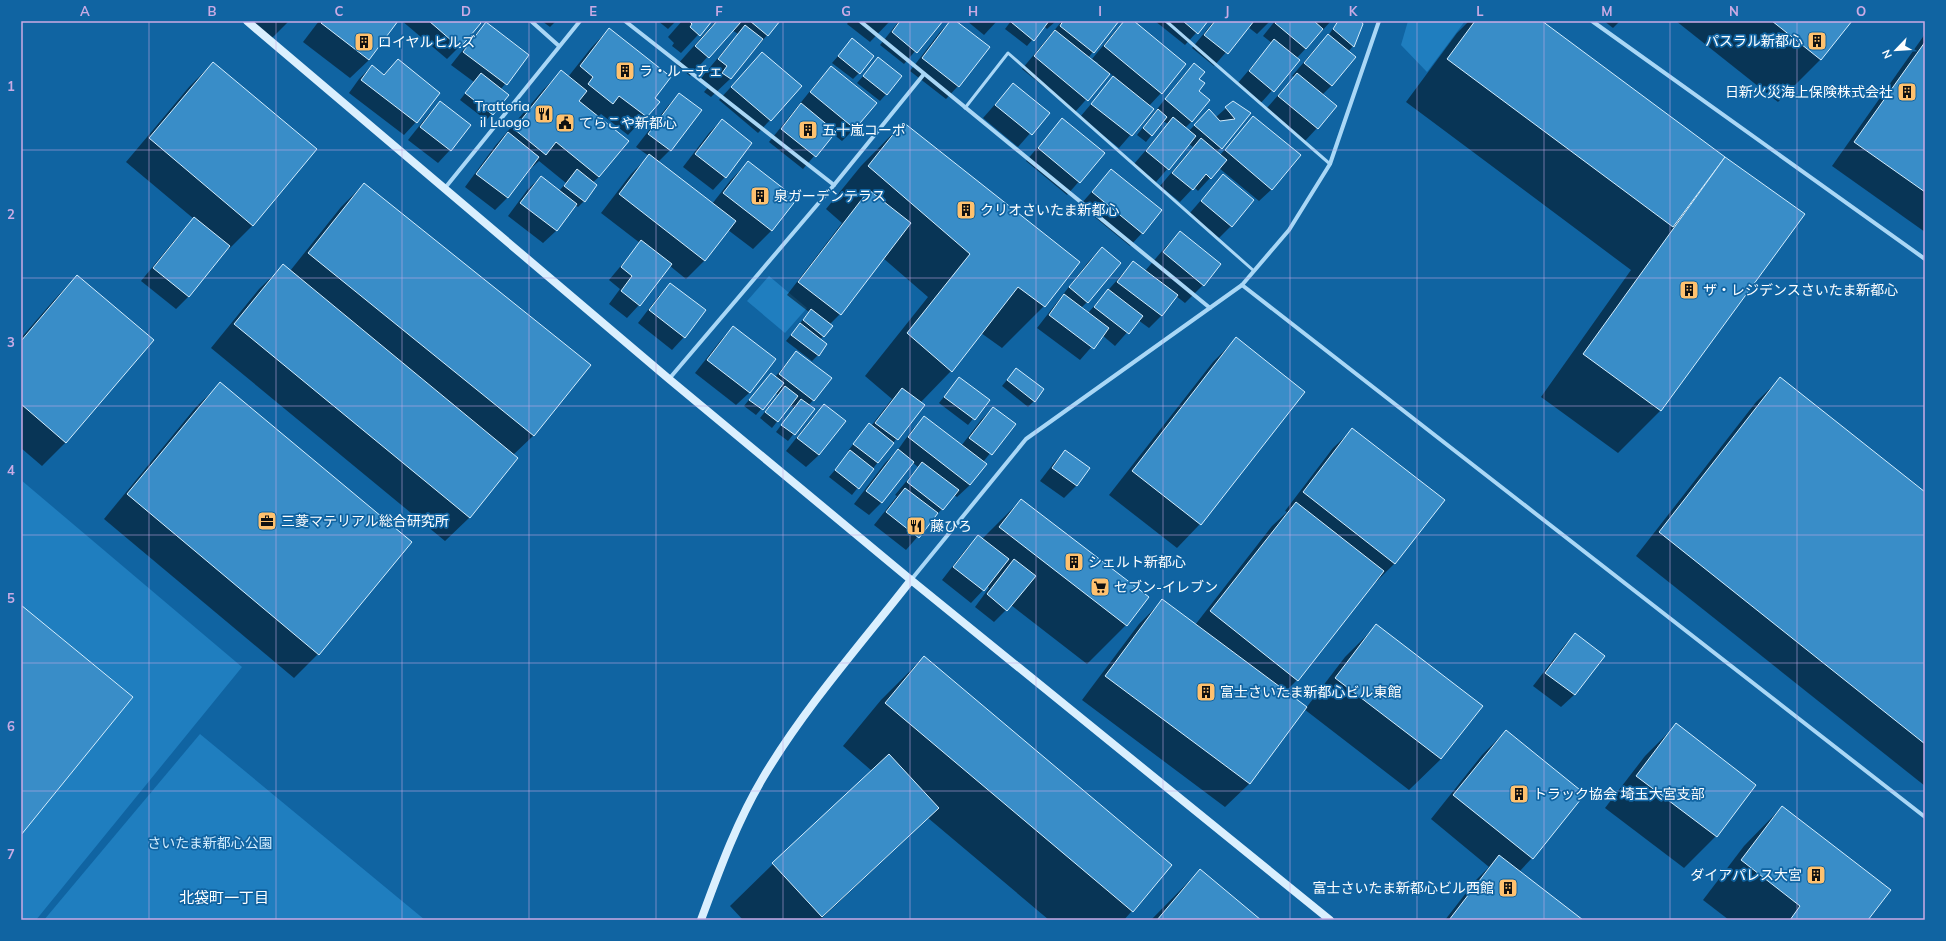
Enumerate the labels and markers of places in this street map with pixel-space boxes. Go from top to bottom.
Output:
building icon: パスラル新都心 [1806,30,1828,52]
building icon: ロイヤルヒルズ [353,31,375,53]
place label: パスラル新都心 [1705,32,1803,50]
place label: ロイヤルヒルズ [378,33,476,51]
building icon: ラ・ルーチェ [614,60,636,82]
place label: ラ・ルーチェ [639,62,723,80]
building icon: 日新火災海上保険株式会社 [1896,81,1918,103]
place label: 日新火災海上保険株式会社 [1725,83,1893,101]
place label: Trattoria il Luogo [475,97,530,131]
restaurant icon: Trattoria il Luogo [533,103,555,125]
public building icon: てらこや新都心 [554,112,576,134]
place label: てらこや新都心 [579,114,677,132]
building icon: 五十嵐コーポ [797,119,819,141]
place label: 五十嵐コーポ [822,121,906,139]
building icon: 泉ガーデンテラス [749,185,771,207]
place label: 泉ガーデンテラス [774,187,886,205]
building icon: クリオさいたま新都心 [955,199,977,221]
place label: クリオさいたま新都心 [980,201,1120,219]
building icon: ザ・レジデンスさいたま新都心 [1678,279,1700,301]
place label: ザ・レジデンスさいたま新都心 [1703,281,1898,299]
office icon: 三菱マテリアル総合研究所 [256,510,278,532]
place label: 三菱マテリアル総合研究所 [281,512,449,530]
restaurant icon: 藤ひろ [905,515,927,537]
place label: 藤ひろ [930,517,972,535]
building icon: シェルト新都心 [1063,551,1085,573]
place label: シェルト新都心 [1088,553,1186,571]
supermarket icon: セブン-イレブン [1089,576,1111,598]
place label: セブン-イレブン [1114,578,1218,596]
building icon: 富士さいたま新都心ビル東館 [1195,681,1217,703]
place label: 富士さいたま新都心ビル東館 [1220,683,1402,701]
building icon: トラック協会 埼玉大宮支部 [1508,783,1530,805]
place label: トラック協会 埼玉大宮支部 [1533,785,1705,803]
building icon: ダイアパレス大宮 [1805,864,1827,886]
place label: ダイアパレス大宮 [1690,866,1802,884]
building icon: 富士さいたま新都心ビル西館 [1497,877,1519,899]
place label: 富士さいたま新都心ビル西館 [1312,879,1494,897]

